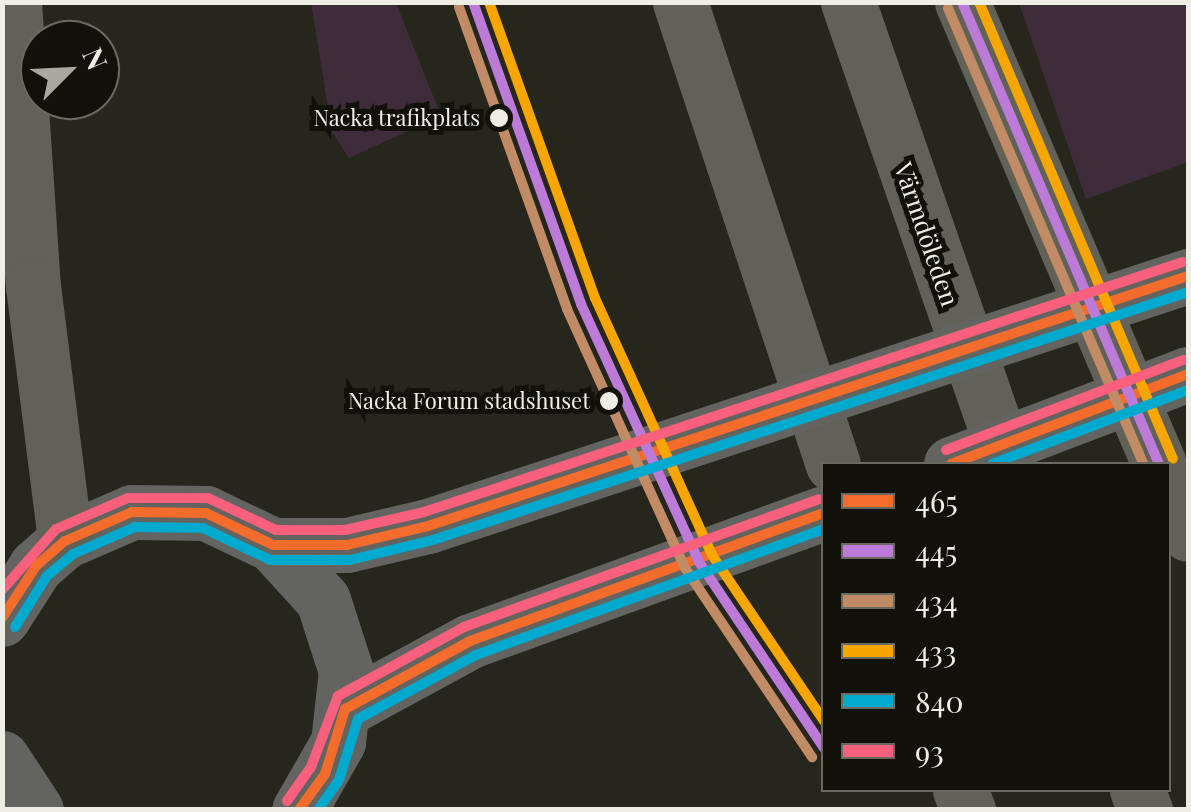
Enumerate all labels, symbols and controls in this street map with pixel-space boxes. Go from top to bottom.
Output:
north arrow [20,20,120,120]
text: N [75,42,117,75]
place label: Nacka trafikplats [313,105,480,131]
marker: Nacka trafikplats [489,108,509,128]
street label: Värmdöleden [888,158,966,310]
place label: Nacka Forum stadshuset [348,388,590,414]
marker: Nacka Forum stadshuset [599,391,619,411]
legend [821,462,1171,792]
text: 465 [915,481,958,521]
text: 445 [915,531,957,571]
text: 434 [915,581,958,621]
text: 433 [915,631,956,671]
text: 840 [915,681,963,721]
text: 93 [915,731,944,771]

